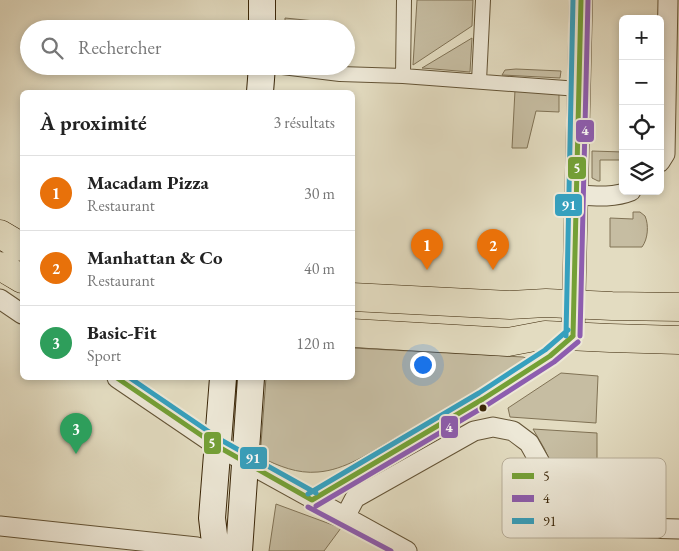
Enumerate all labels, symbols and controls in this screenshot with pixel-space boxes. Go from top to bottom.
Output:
map controls [619,15,664,195]
button: + [619,15,664,60]
search box [20,20,355,75]
icon: search [38,34,66,62]
text: Rechercher [78,35,161,60]
button: − [619,60,664,105]
button: locate [619,105,664,150]
text: À proximité [40,109,147,136]
text: 3 résultats [273,112,335,133]
line badge: 4 [575,119,595,143]
text: 4 [581,121,589,139]
button: layers [619,150,664,195]
line badge: 5 [567,156,587,180]
text: 5 [573,159,581,177]
text: Macadam Pizza [87,170,209,195]
text: 1 [52,183,60,204]
text: 30 m [304,183,335,204]
line badge: 91 [554,193,583,217]
text: Restaurant [87,195,155,216]
text: 91 [562,196,576,214]
pin: 1 [411,229,443,270]
pin: 2 [477,229,509,270]
text: Manhattan & Co [87,245,223,270]
text: 2 [52,258,60,279]
text: 40 m [304,258,335,279]
text: Restaurant [87,270,155,291]
text: Basic-Fit [87,320,157,345]
text: 3 [52,333,60,354]
text: 120 m [296,333,335,354]
text: Sport [87,345,121,366]
your location [410,352,436,378]
unlabelled marker [478,403,488,413]
pin: 3 [60,413,92,454]
line badge: 4 [440,415,459,439]
text: 4 [445,418,453,436]
line badge: 5 [203,431,222,455]
text: 5 [208,434,216,452]
line badge: 91 [239,446,268,470]
text: 91 [246,449,260,467]
legend [502,458,666,538]
text: 5 [543,467,550,485]
text: 4 [543,489,550,507]
text: 91 [543,512,556,530]

